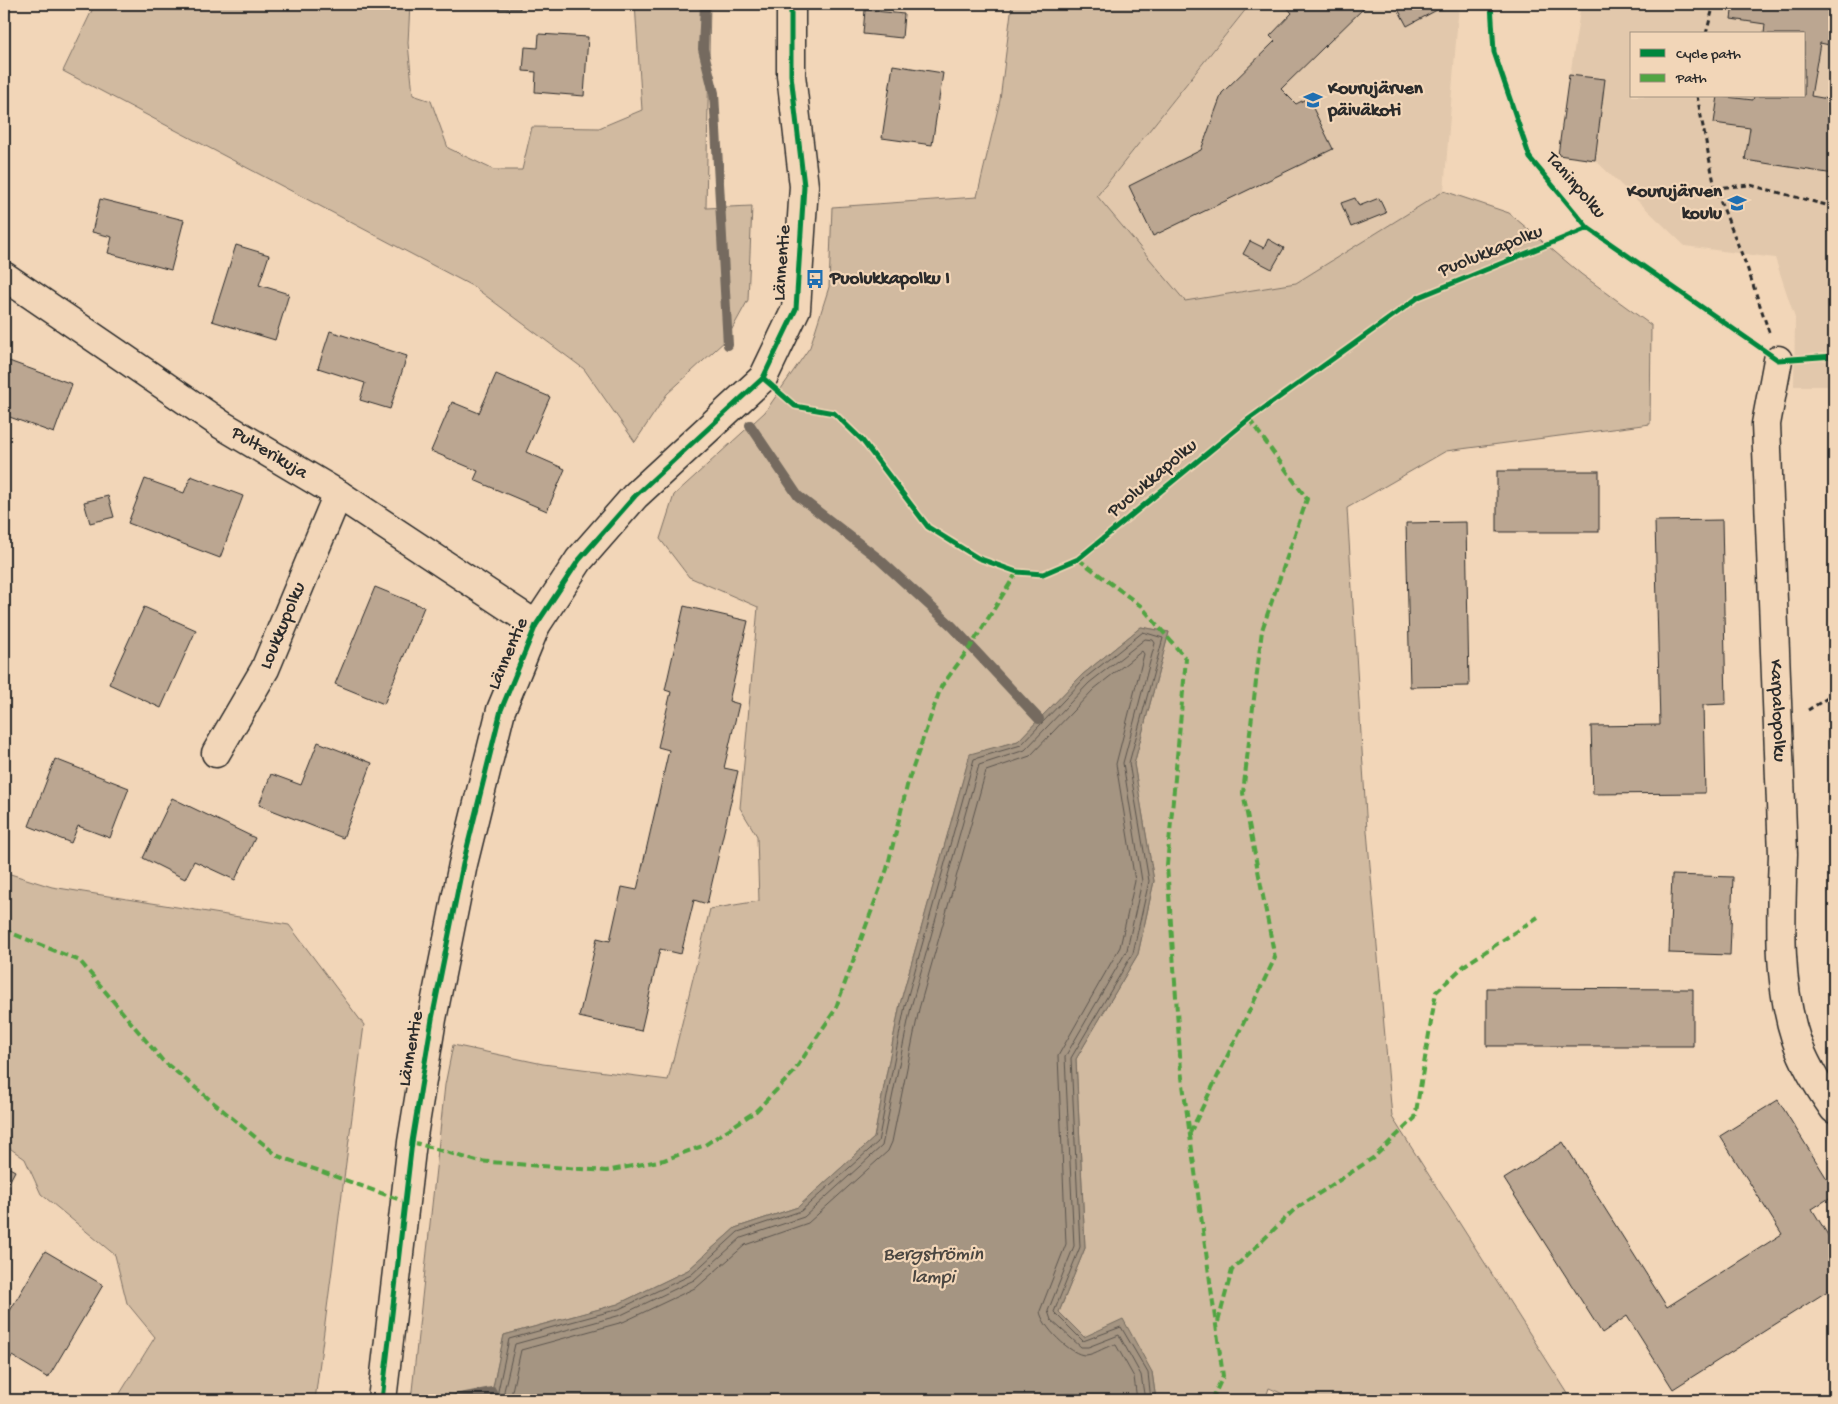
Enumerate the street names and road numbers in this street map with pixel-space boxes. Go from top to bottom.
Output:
street label: Taninpolku [1539,147,1610,224]
street label: Puolukkapolku [1434,221,1547,284]
street label: Lännentie [769,224,797,302]
street label: Pulterikuja [226,421,313,486]
street label: Puolukkapolku [1102,435,1203,524]
street label: Loukkupolku [255,579,311,673]
street label: Lännentie [484,614,535,694]
street label: Karpalopolku [1764,659,1791,762]
street label: Lännentie [394,1009,430,1088]

